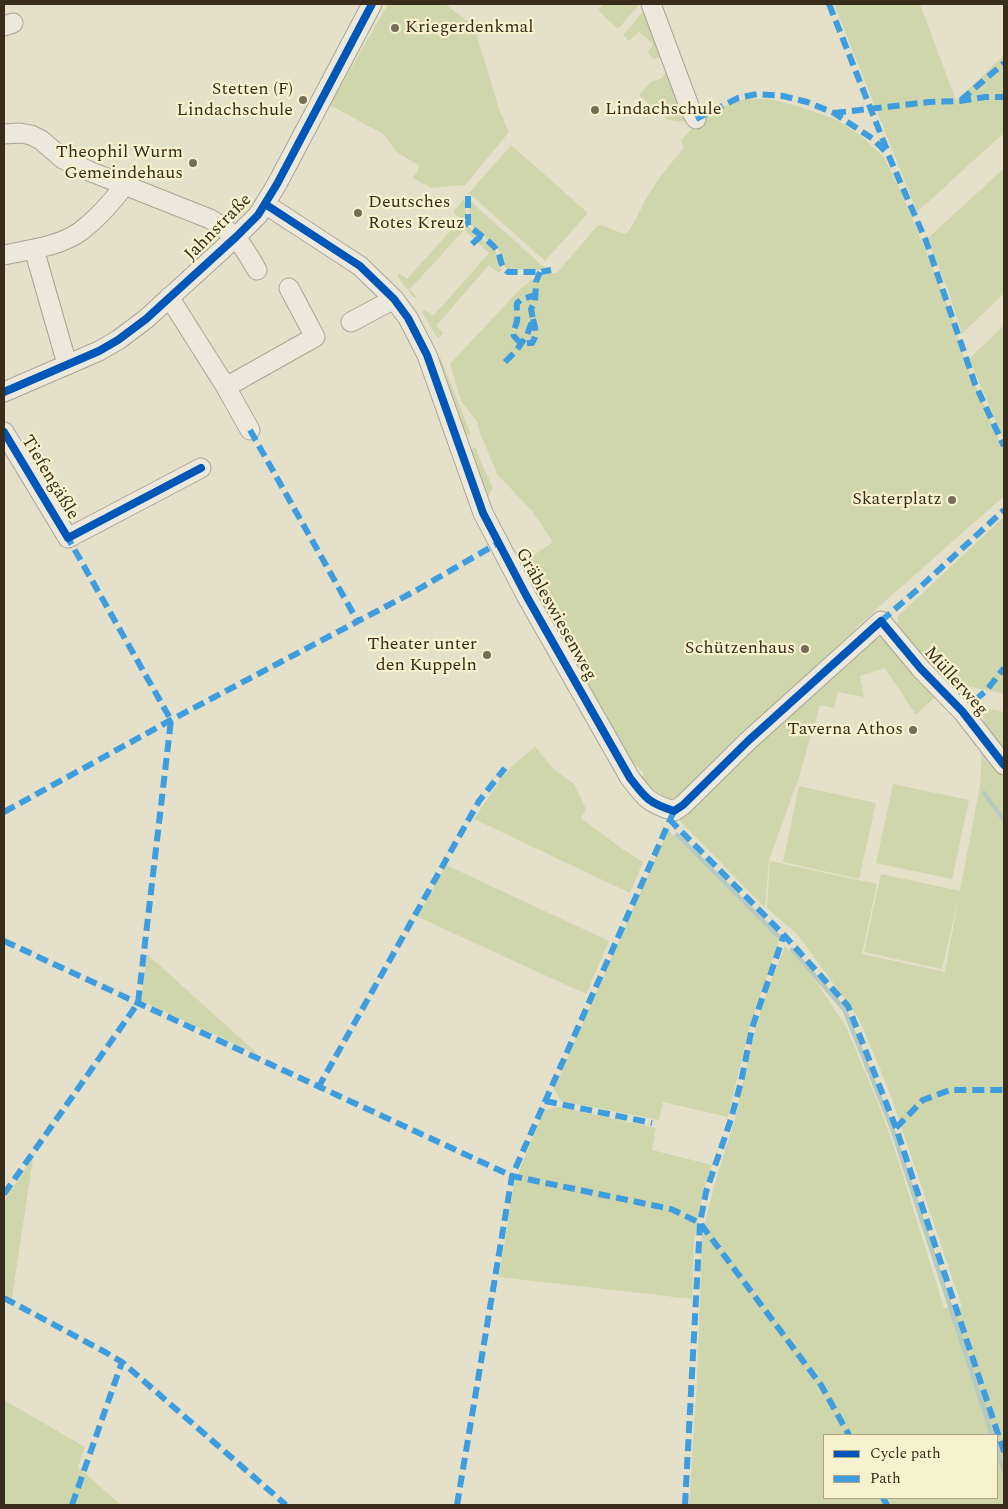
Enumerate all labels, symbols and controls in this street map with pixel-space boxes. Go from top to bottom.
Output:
place label: Kriegerdenkmal [405,17,534,39]
marker: Kriegerdenkmal [389,22,401,34]
place label: Stetten (F) Lindachschule [177,79,293,122]
marker: Stetten (F) Lindachschule [297,94,309,106]
place label: Lindachschule [605,99,721,121]
marker: Lindachschule [589,104,601,116]
place label: Theophil Wurm Gemeindehaus [56,142,183,184]
marker: Theophil Wurm Gemeindehaus [187,157,199,169]
street label: Jahnstraße [181,190,257,266]
place label: Deutsches Rotes Kreuz [368,192,465,234]
marker: Deutsches Rotes Kreuz [352,207,364,219]
street label: Tiefengäßle [15,432,83,524]
place label: Skaterplatz [852,489,942,511]
marker: Skaterplatz [946,494,958,506]
street label: Gräbleswiesenweg [510,545,600,685]
place label: Theater unter den Kuppeln [367,634,477,676]
place label: Schützenhaus [685,638,795,660]
marker: Schützenhaus [799,643,811,655]
street label: Müllerweg [918,643,992,721]
marker: Theater unter den Kuppeln [481,649,493,661]
place label: Taverna Athos [787,719,903,741]
marker: Taverna Athos [907,724,919,736]
legend [823,1434,998,1499]
text: Cycle path [870,1442,941,1465]
text: Path [870,1467,901,1490]

